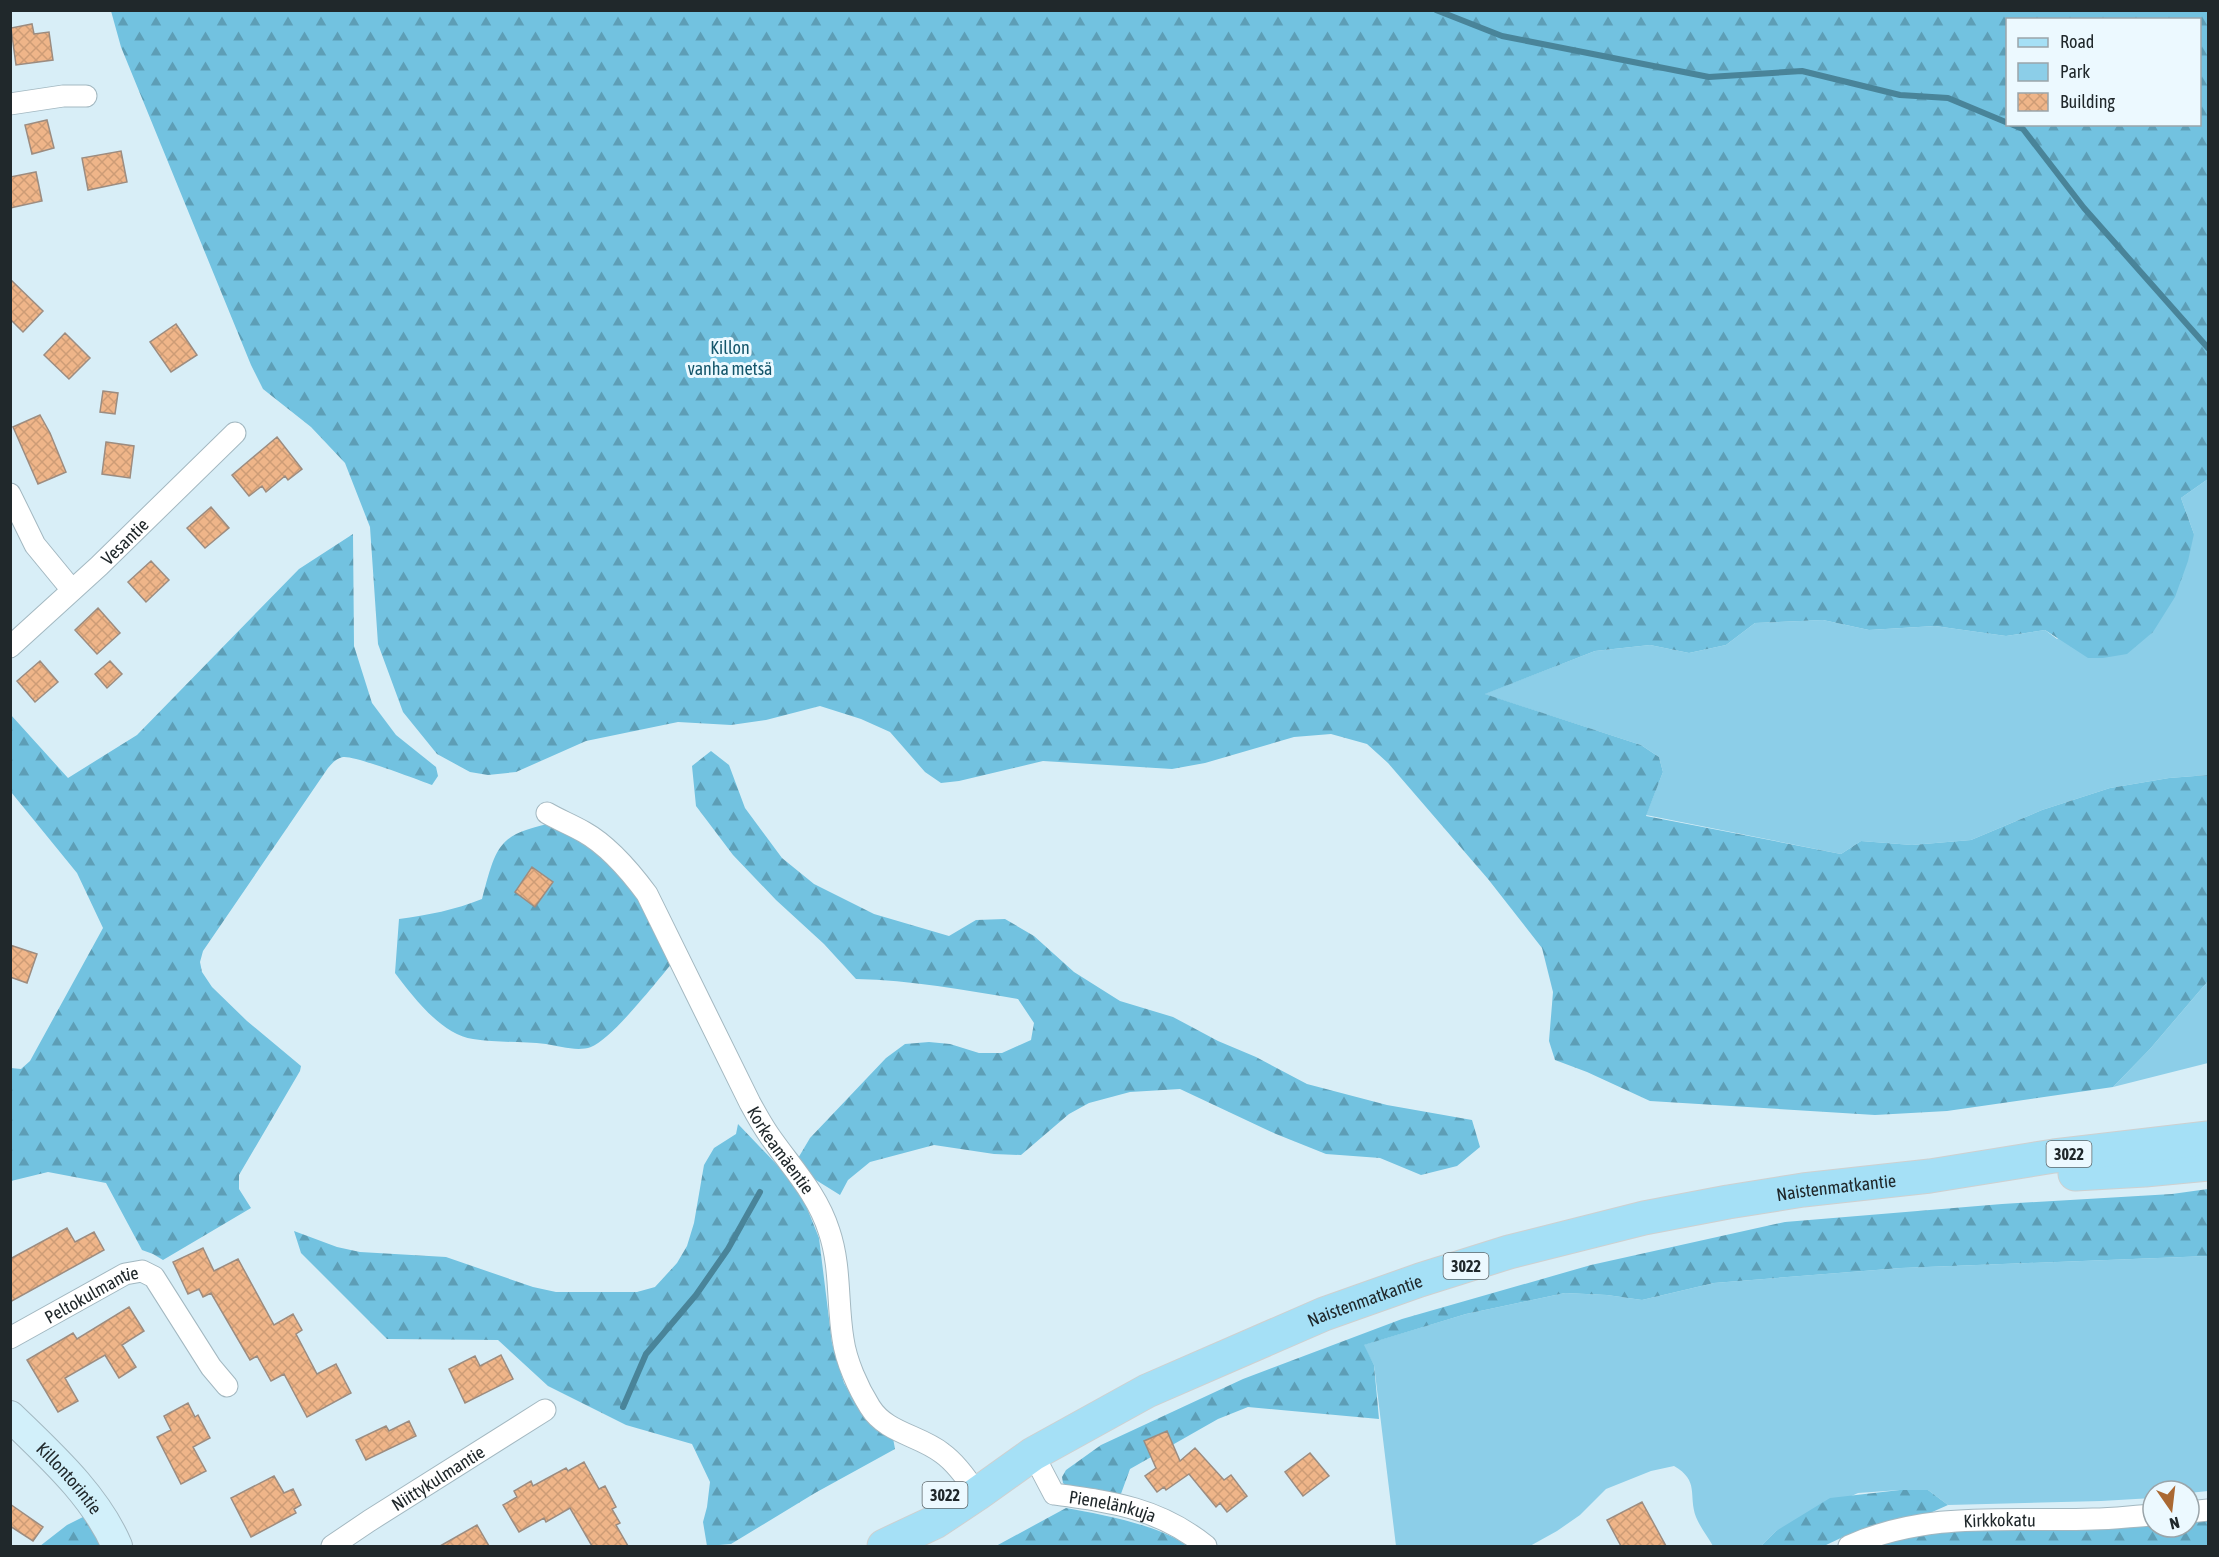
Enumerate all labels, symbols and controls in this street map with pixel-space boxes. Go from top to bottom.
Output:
legend [2006,18,2201,126]
text: Road [2060,31,2094,52]
text: Park [2060,61,2090,82]
text: Building [2060,91,2115,112]
park label: Killon vanha metsä [688,337,772,379]
street label: Vesantie [97,513,152,569]
street label: Korkeamäentie [743,1103,819,1198]
road number: 3022 [2046,1141,2092,1167]
street label: Naistenmatkantie [1775,1169,1897,1205]
road number: 3022 [1444,1253,1488,1279]
street label: Peltokulmantie [41,1261,140,1327]
street label: Naistenmatkantie [1304,1270,1425,1330]
street label: Killontorintie [33,1438,107,1518]
street label: Niittykulmantie [388,1441,488,1515]
north arrow [2141,1479,2201,1539]
road number: 3022 [922,1482,968,1508]
street label: Pienelänkuja [1068,1486,1159,1526]
street label: Kirkkokatu [1963,1509,2036,1531]
text: N [2168,1514,2181,1533]

